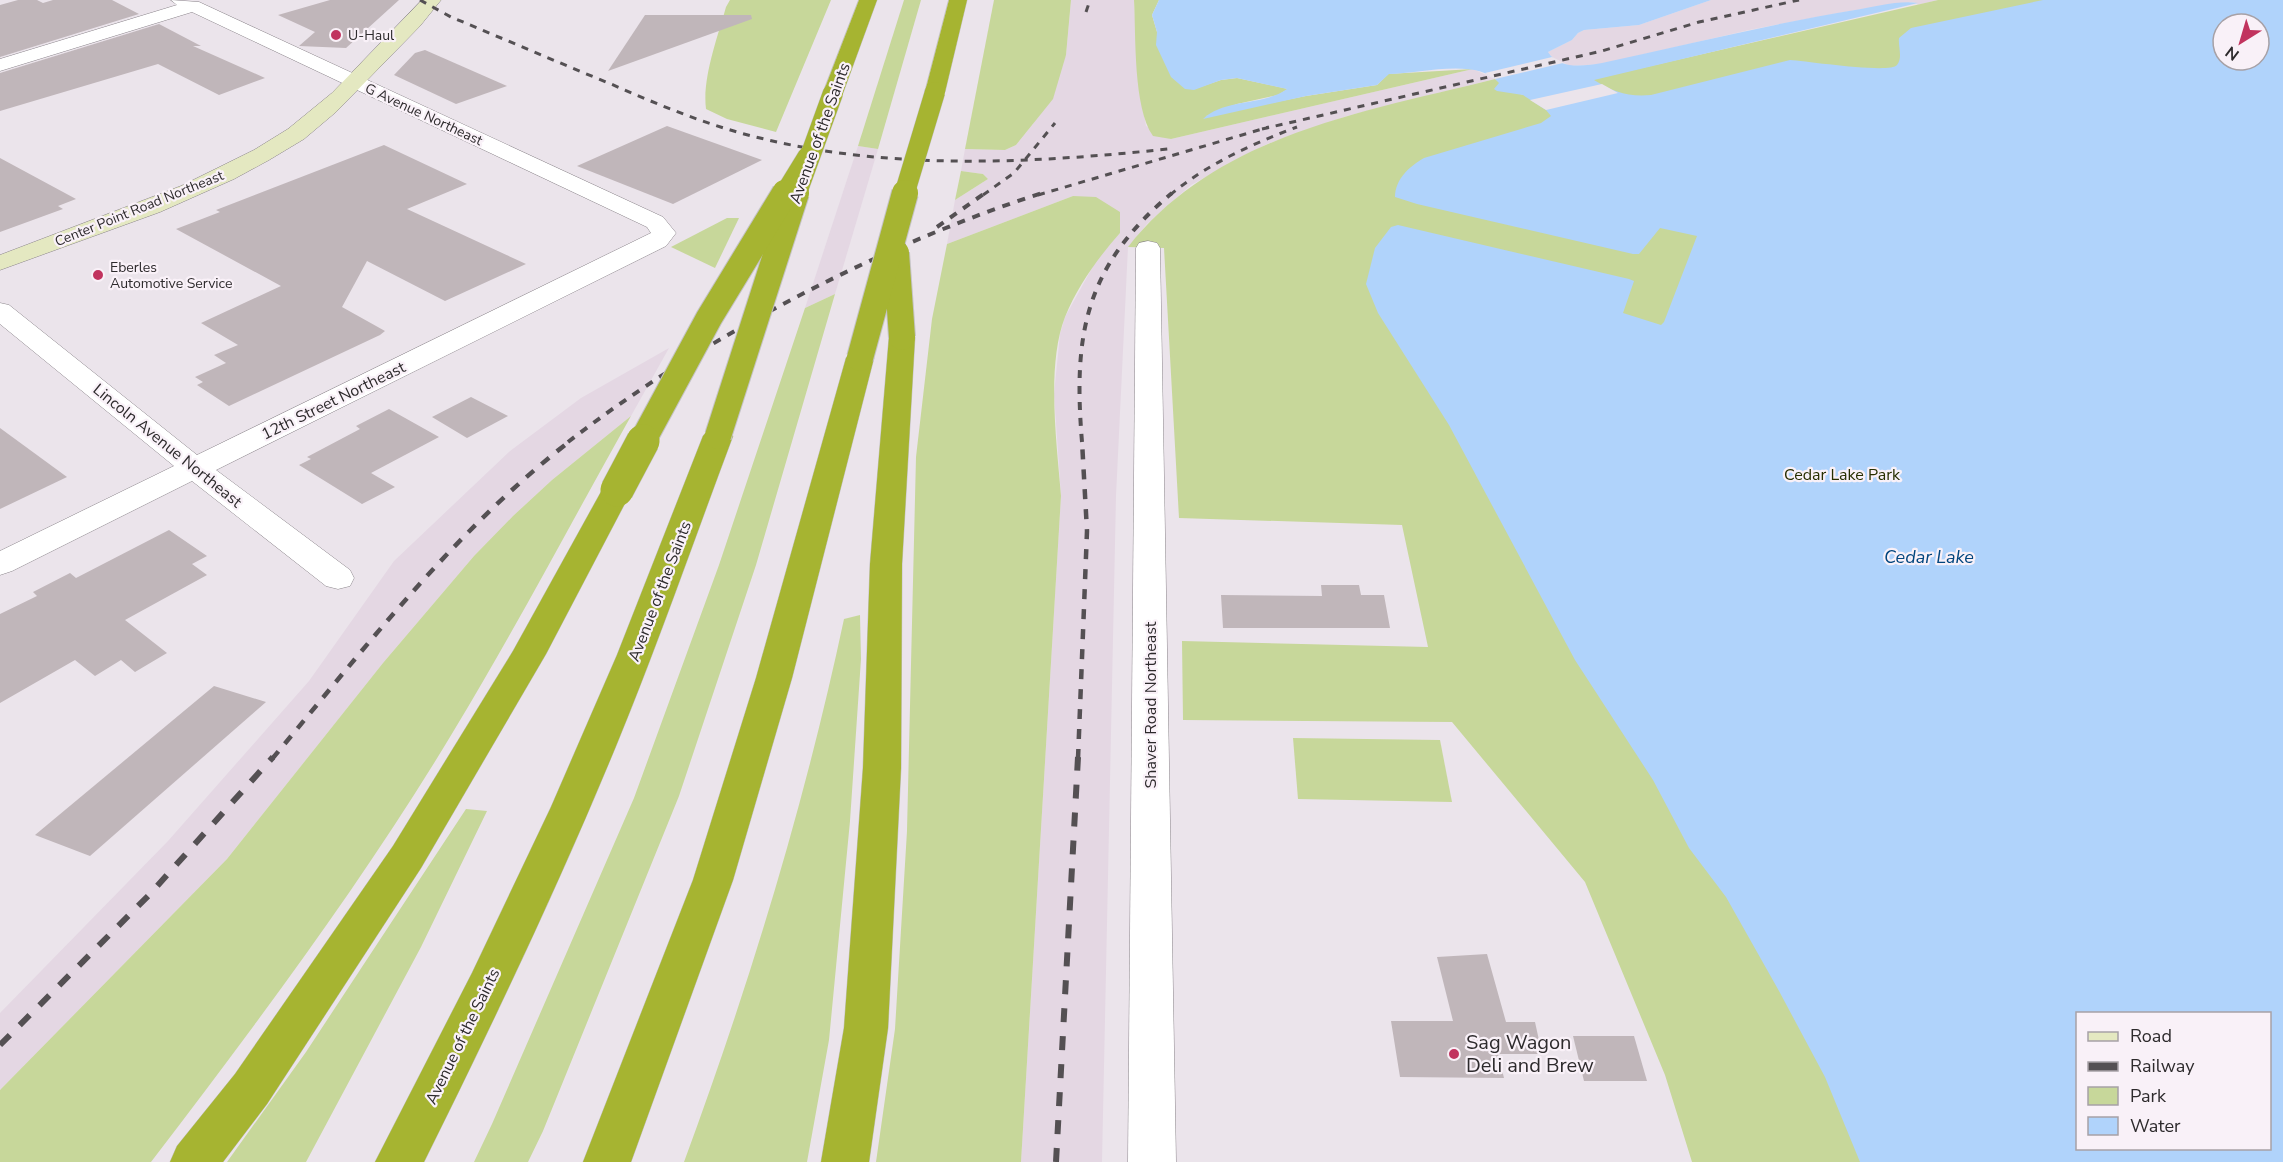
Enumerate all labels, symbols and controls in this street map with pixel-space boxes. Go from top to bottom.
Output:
north arrow [2211,12,2271,72]
place label: U-Haul [348,26,395,45]
marker: U-Haul [329,28,343,42]
text: N [2221,41,2244,66]
street label: Avenue of the Saints [784,60,856,207]
street label: G Avenue Northeast [362,79,486,150]
street label: Center Point Road Northeast [52,166,226,251]
place label: Eberles Automotive Service [110,258,232,293]
marker: Eberles Automotive Service [91,268,105,282]
street label: 12th Street Northeast [258,356,409,445]
street label: Lincoln Avenue Northeast [88,379,247,513]
park label: Cedar Lake Park [1784,464,1901,486]
street label: Avenue of the Saints [623,518,697,665]
water label: Cedar Lake [1884,545,1974,569]
street label: Shaver Road Northeast [1140,621,1162,788]
street label: Avenue of the Saints [420,965,505,1108]
legend [2076,1012,2271,1150]
text: Road [2130,1024,2172,1048]
place label: Sag Wagon Deli and Brew [1466,1029,1594,1079]
marker: Sag Wagon Deli and Brew [1447,1047,1461,1061]
text: Railway [2130,1054,2195,1078]
text: Park [2130,1084,2167,1108]
text: Water [2130,1114,2181,1138]

